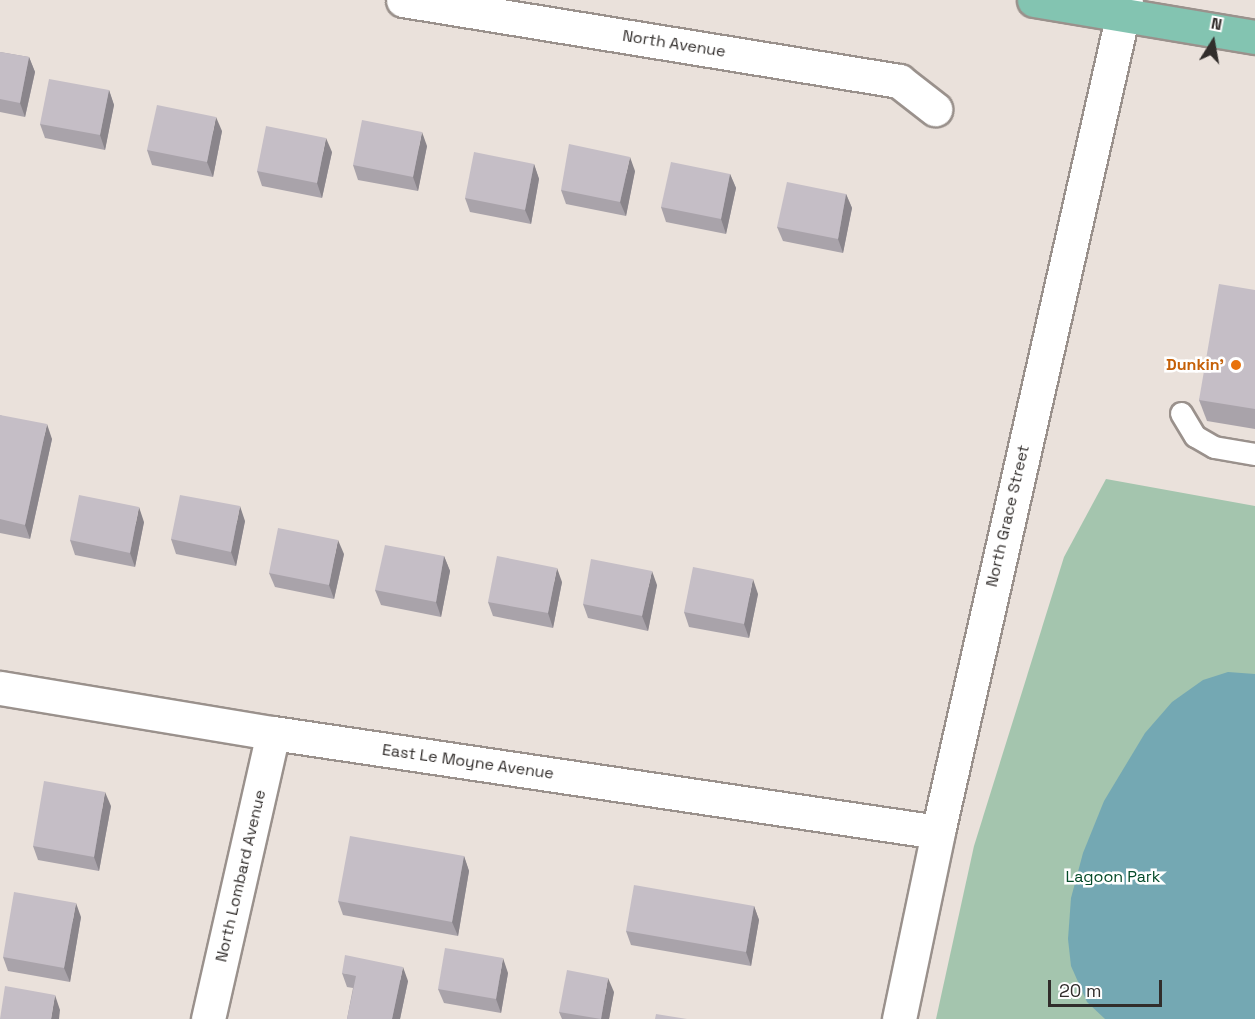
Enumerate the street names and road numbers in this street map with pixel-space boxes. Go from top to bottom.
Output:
street label: North Avenue [621,26,727,62]
street label: North Grace Street [982,443,1034,589]
street label: East Le Moyne Avenue [381,740,555,784]
street label: North Lombard Avenue [212,788,270,964]

